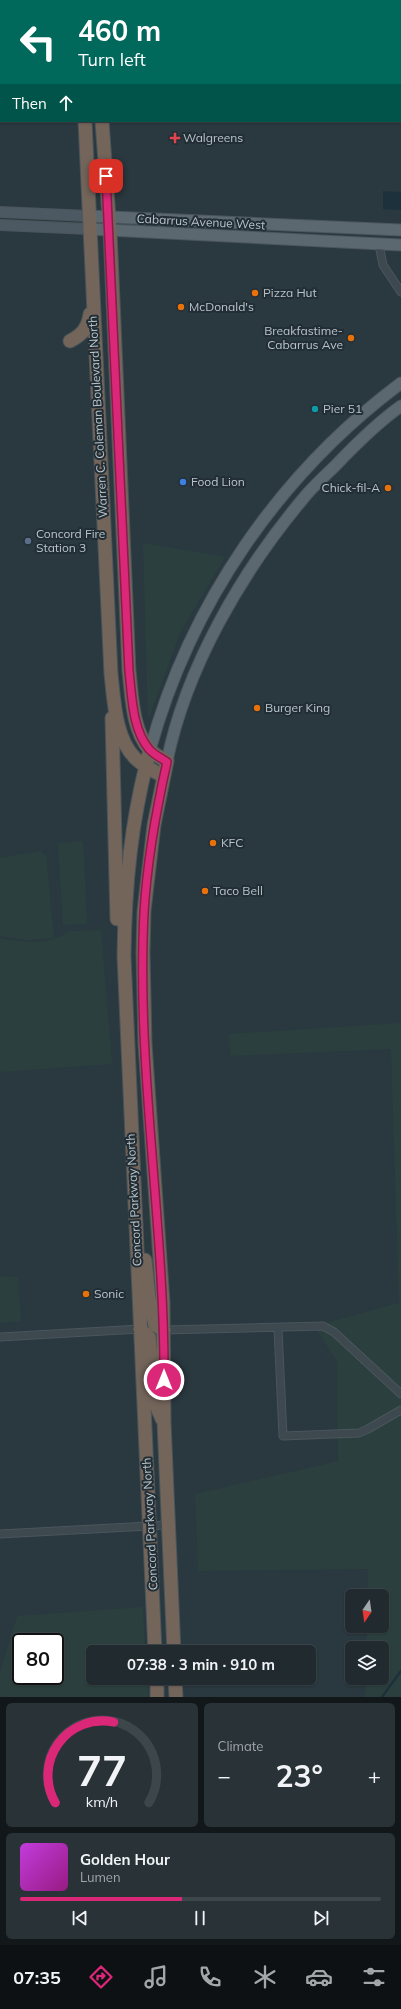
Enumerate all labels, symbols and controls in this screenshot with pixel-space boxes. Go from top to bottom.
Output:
text: 460 m [78,13,161,48]
icon: left [12,16,64,68]
text: Turn left [78,48,146,71]
icon: ahead [55,92,77,114]
text: Then [12,94,47,113]
place label: Walgreens [183,130,243,145]
marker: Walgreens [170,133,180,143]
pin [89,159,123,193]
icon: arrive [95,165,117,187]
street label: Cabarrus Avenue West [136,211,266,232]
place label: Pizza Hut [263,285,317,300]
marker: Pizza Hut [250,288,260,298]
place label: McDonald's [189,299,254,314]
marker: McDonald's [176,302,186,312]
street label: Warren C. Coleman Boulevard North [85,316,110,518]
place label: Breakfastime- Cabarrus Ave [264,323,343,352]
marker: Breakfastime- Cabarrus Ave [346,333,356,343]
place label: Pier 51 [323,401,362,416]
marker: Pier 51 [310,404,320,414]
place label: Food Lion [191,474,245,489]
marker: Food Lion [178,477,188,487]
place label: Chick-fil-A [322,480,380,495]
marker: Chick-fil-A [383,483,393,493]
place label: Concord Fire Station 3 [36,526,105,555]
marker: Concord Fire Station 3 [23,536,33,546]
place label: Burger King [265,700,330,715]
marker: Burger King [252,703,262,713]
place label: KFC [221,835,243,850]
marker: KFC [208,838,218,848]
place label: Taco Bell [213,883,263,898]
marker: Taco Bell [200,886,210,896]
street label: Concord Parkway North [123,1133,144,1267]
place label: Sonic [94,1286,124,1301]
marker: Sonic [81,1289,91,1299]
position arrow [143,1359,185,1401]
street label: Concord Parkway North [139,1457,160,1591]
north arrow [345,1589,389,1633]
map controls [345,1589,389,1685]
speed limit sign: 80 [12,1633,64,1685]
button: layers [345,1641,389,1685]
text: 07:38 · 3 min · 910 m [127,1655,275,1674]
text: Climate [218,1738,263,1754]
text: 77 [77,1744,127,1796]
text: 23° [276,1757,323,1795]
text: − [218,1762,231,1790]
text: + [368,1762,381,1790]
text: km/h [86,1793,118,1811]
text: Golden Hour [80,1850,170,1869]
text: Lumen [80,1869,121,1885]
icon: previous [69,1907,91,1929]
icon: pause [189,1907,211,1929]
icon: next [310,1907,332,1929]
icon: directions [87,1963,115,1991]
icon: music [142,1963,170,1991]
icon: phone [196,1963,224,1991]
icon: climate [251,1963,279,1991]
icon: car [305,1963,333,1991]
icon: filters [360,1963,388,1991]
text: 07:35 [13,1966,61,1989]

